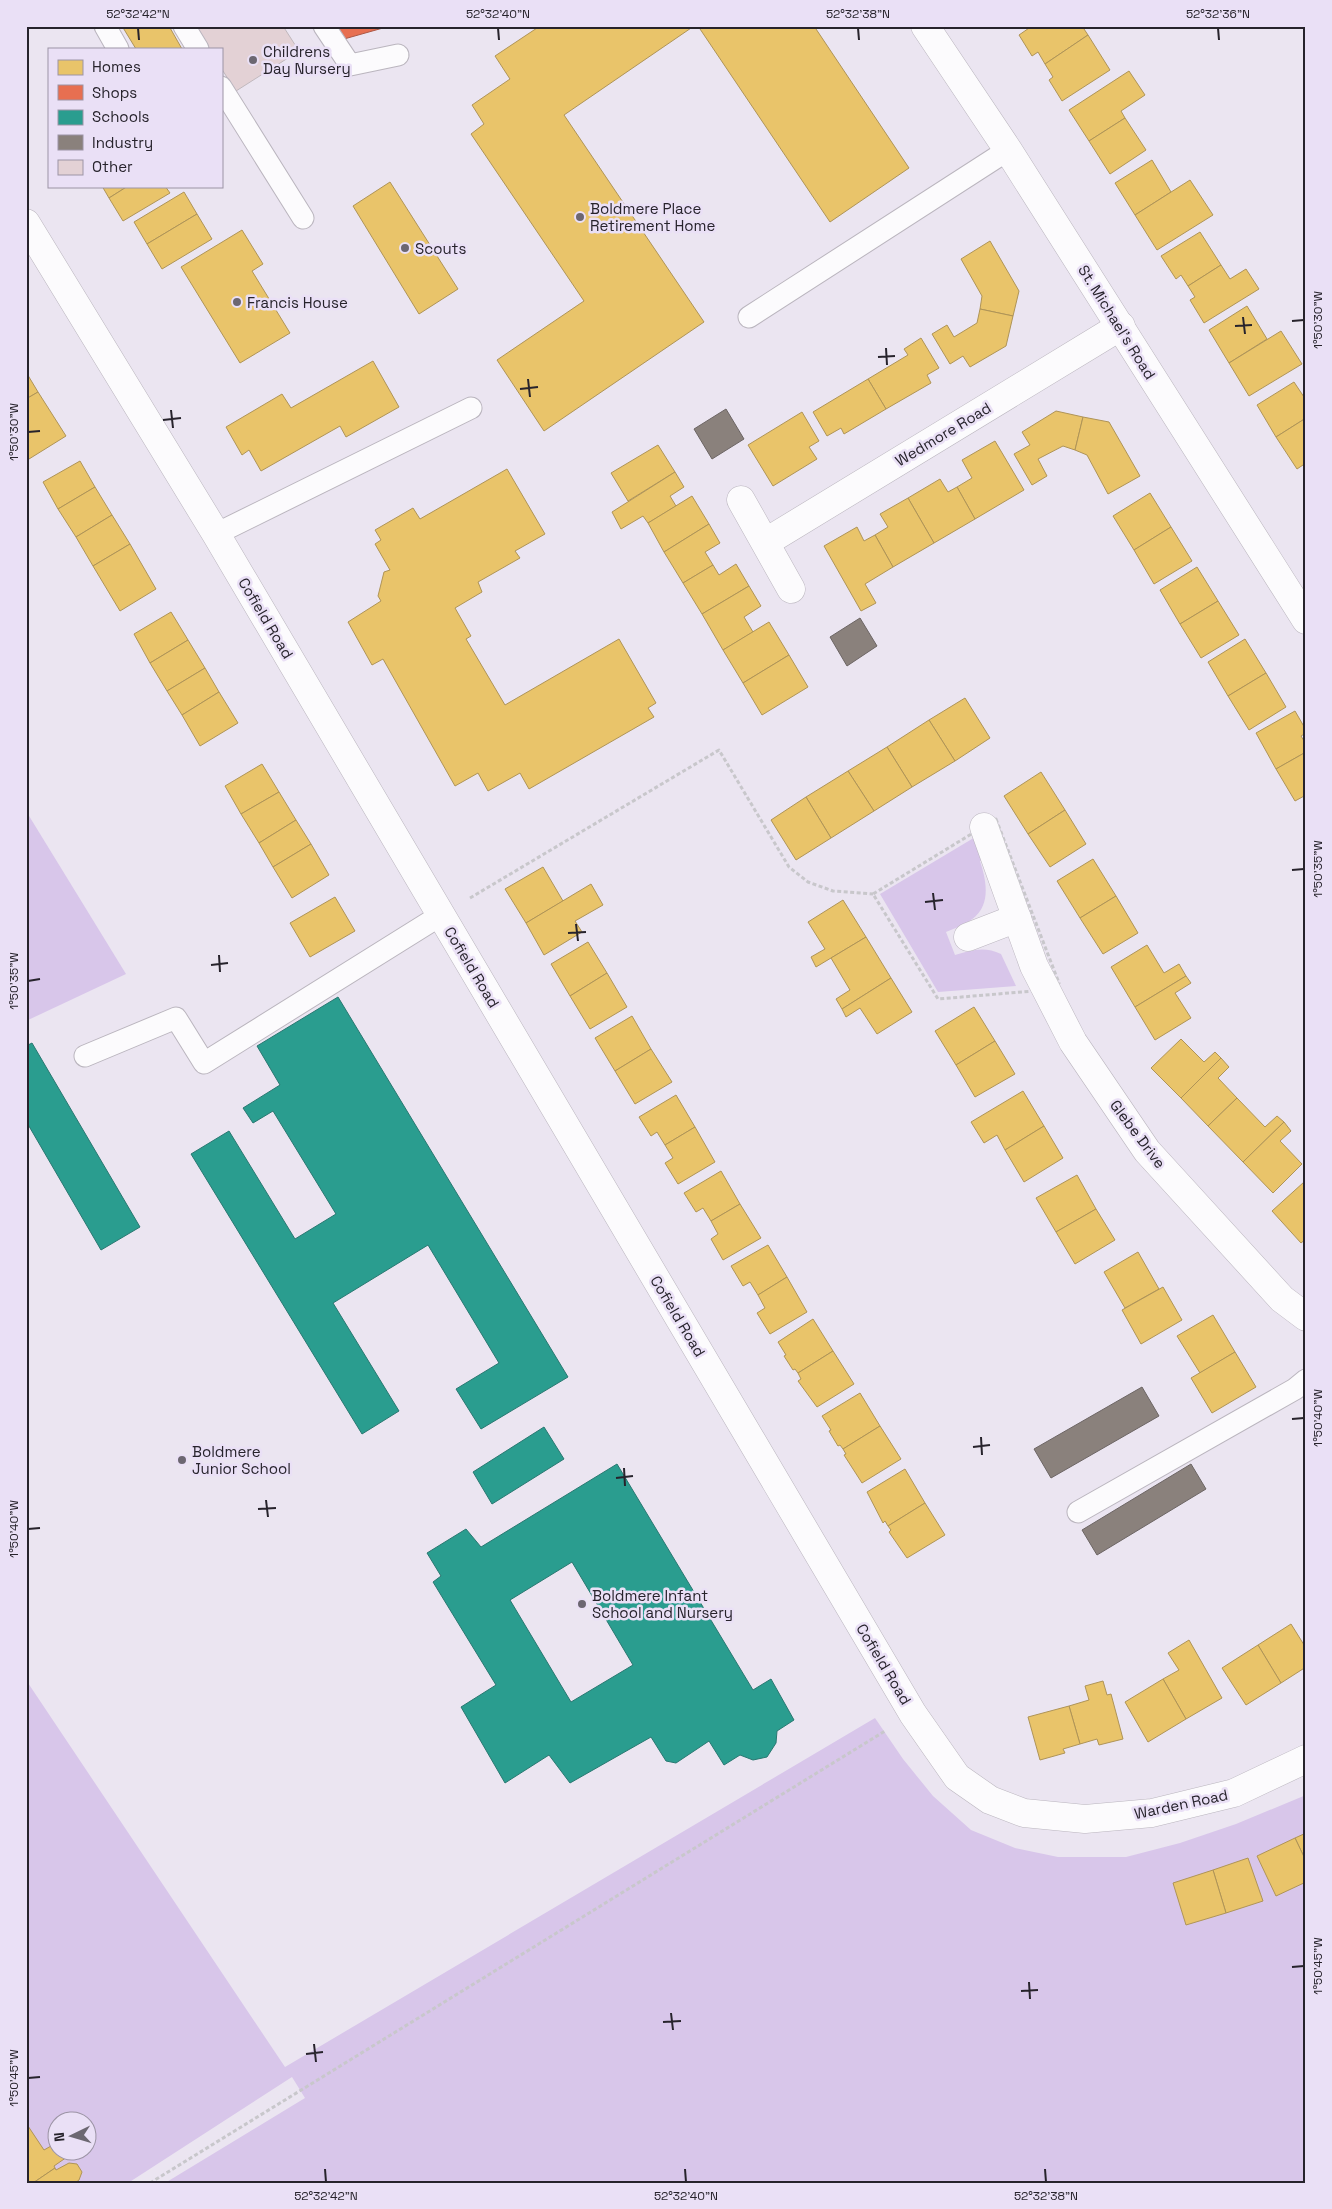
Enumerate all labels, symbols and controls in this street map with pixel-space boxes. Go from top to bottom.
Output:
text: 52°32'42"N [106,6,170,22]
text: 52°32'40"N [466,6,530,22]
text: 52°32'38"N [826,6,890,22]
text: 52°32'36"N [1186,6,1250,22]
place label: Childrens Day Nursery [263,42,351,78]
legend [48,48,222,188]
marker: Childrens Day Nursery [247,54,259,66]
text: Homes [92,57,141,76]
text: Shops [92,83,137,102]
text: Schools [92,107,150,126]
text: Industry [92,133,153,152]
text: Other [92,157,133,176]
place label: Boldmere Place Retirement Home [590,199,715,235]
marker: Boldmere Place Retirement Home [574,211,586,223]
place label: Scouts [415,239,467,258]
marker: Scouts [399,242,411,254]
street label: St. Michael's Road [1074,261,1160,383]
text: 1°50'30"W [1310,290,1326,349]
place label: Francis House [247,293,348,312]
marker: Francis House [231,296,243,308]
street label: Wedmore Road [892,398,994,470]
text: 1°50'30"W [6,402,22,461]
street label: Cofield Road [234,574,298,662]
text: 1°50'35"W [1310,840,1326,898]
street label: Cofield Road [440,923,504,1011]
text: 1°50'35"W [6,952,22,1010]
street label: Glebe Drive [1106,1096,1170,1172]
street label: Cofield Road [646,1272,710,1360]
text: 1°50'40"W [1310,1389,1326,1447]
place label: Boldmere Junior School [192,1442,291,1478]
marker: Boldmere Junior School [176,1454,188,1466]
text: 1°50'40"W [6,1500,22,1558]
place label: Boldmere Infant School and Nursery [592,1586,733,1622]
marker: Boldmere Infant School and Nursery [576,1598,588,1610]
street label: Cofield Road [852,1620,916,1708]
street label: Warden Road [1132,1785,1230,1823]
text: 1°50'45"W [1310,1937,1326,1995]
text: 1°50'45"W [6,2049,22,2107]
north arrow [48,2112,98,2162]
text: N [50,2132,68,2143]
text: 52°32'42"N [294,2188,358,2204]
text: 52°32'40"N [654,2188,718,2204]
text: 52°32'38"N [1014,2188,1078,2204]

